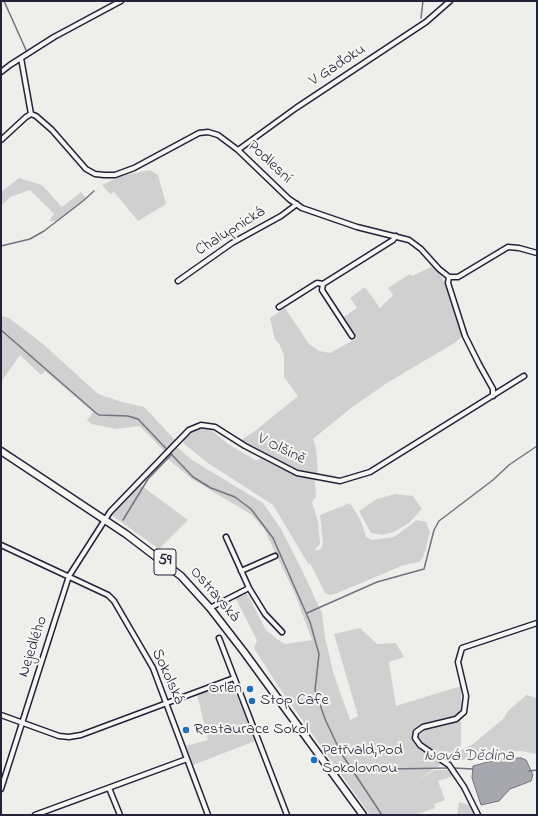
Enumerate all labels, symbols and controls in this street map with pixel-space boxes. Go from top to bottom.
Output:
street label: V Gaďoku [306,41,370,91]
street label: Podlesní [243,137,295,189]
street label: Chalupnická [193,203,269,261]
street label: V Olšině [254,430,308,470]
road number: 59 [154,549,176,575]
street label: Ostravská [185,563,243,627]
street label: Nejedlého [15,614,53,680]
street label: Sokolská [146,646,188,708]
place label: Orlen [209,679,242,699]
marker: Orlen [245,684,255,694]
place label: Stop Cafe [260,691,329,711]
marker: Stop Cafe [247,696,257,706]
place label: Restaurace Sokol [194,720,309,740]
marker: Restaurace Sokol [181,725,191,735]
place label: Petřvald,Pod Sokolovnou [322,741,403,779]
water label: Nová Dědina [424,747,514,767]
marker: Petřvald,Pod Sokolovnou [309,755,319,765]

